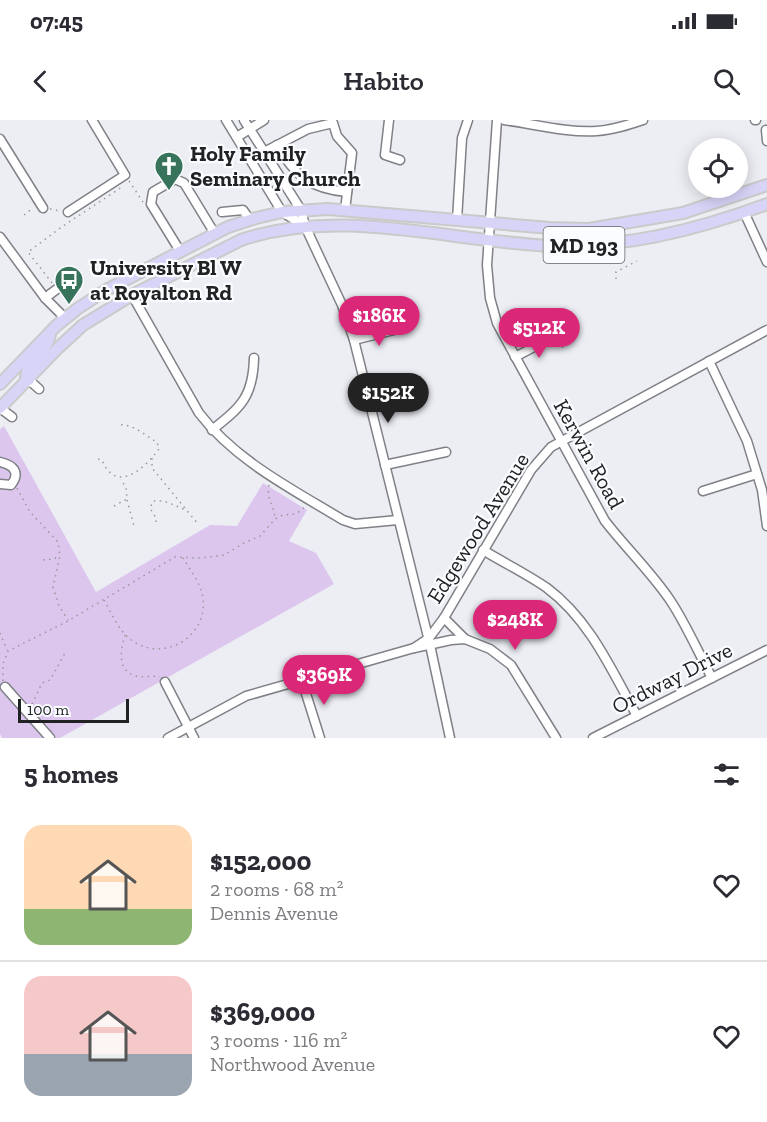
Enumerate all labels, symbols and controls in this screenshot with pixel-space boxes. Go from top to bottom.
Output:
text: 07:45 [30,8,83,35]
icon: back [24,65,57,98]
text: Habito [343,65,424,97]
icon: search [710,65,743,98]
map controls [688,138,748,198]
button: locate [688,138,748,198]
place label: Holy Family Seminary Church [190,140,361,192]
church icon: Holy Family Seminary Church [153,150,185,192]
road number: MD 193 [544,227,624,263]
place label: University Bl W at Royalton Rd [90,254,242,306]
bus stop icon: University Bl W at Royalton Rd [53,264,85,306]
pin: $186K [337,296,421,347]
text: $186K [353,303,405,327]
pin: $512K [497,308,581,359]
text: $512K [513,315,565,339]
pin: $152K [346,373,430,424]
text: $152K [362,380,414,404]
street label: Kerwin Road [548,394,630,514]
street label: Edgewood Avenue [421,448,535,608]
pin: $248K [473,600,557,651]
text: $248K [487,607,543,631]
street label: Ordway Drive [607,636,737,720]
pin: $369K [282,655,366,706]
text: $369K [296,662,352,686]
scale bar [18,696,129,724]
text: 100 m [27,700,69,719]
text: 5 homes [24,758,118,790]
icon: filters [710,758,743,791]
text: $152,000 [210,845,312,877]
icon: home [72,849,144,921]
icon: heart [710,869,743,902]
text: 2 rooms · 68 m² [210,877,343,901]
text: Dennis Avenue [210,901,338,925]
text: $369,000 [210,996,315,1028]
icon: home [72,1000,144,1072]
icon: heart [710,1020,743,1053]
text: 3 rooms · 116 m² [210,1028,347,1052]
text: Northwood Avenue [210,1052,375,1076]

